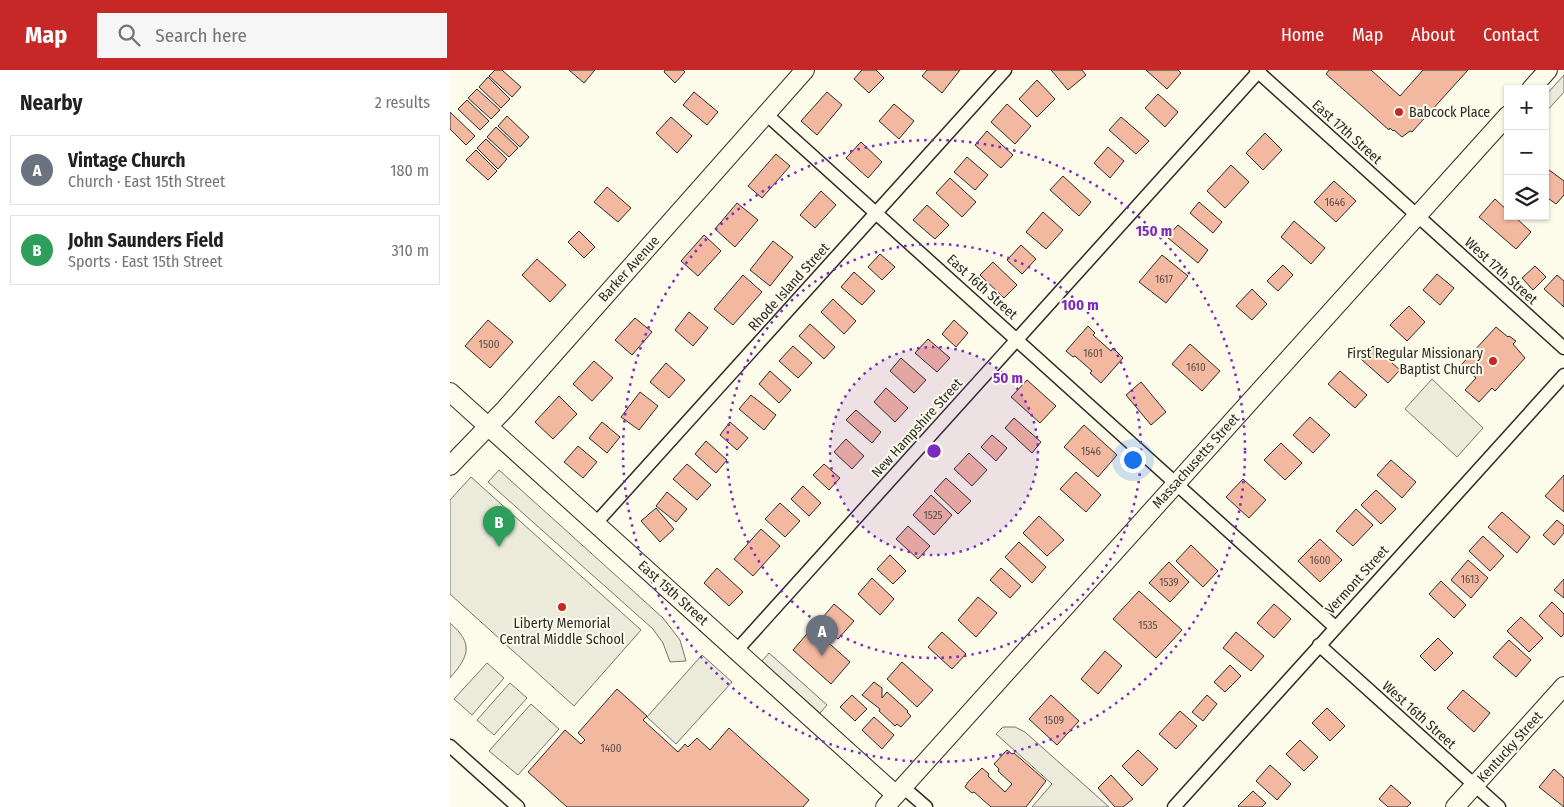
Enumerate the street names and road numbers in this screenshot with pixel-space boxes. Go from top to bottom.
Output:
street label: East 17th Street [1309,96,1386,168]
street label: Barker Avenue [595,232,663,306]
street label: West 17th Street [1461,234,1541,308]
street label: Rhode Island Street [745,239,833,335]
street label: East 16th Street [943,251,1021,323]
street label: New Hampshire Street [868,375,966,481]
street label: Massachusetts Street [1149,410,1243,512]
street label: Vermont Street [1322,542,1392,618]
street label: East 15th Street [634,557,712,629]
street label: West 16th Street [1379,678,1460,753]
street label: Kentucky Street [1474,708,1547,786]

